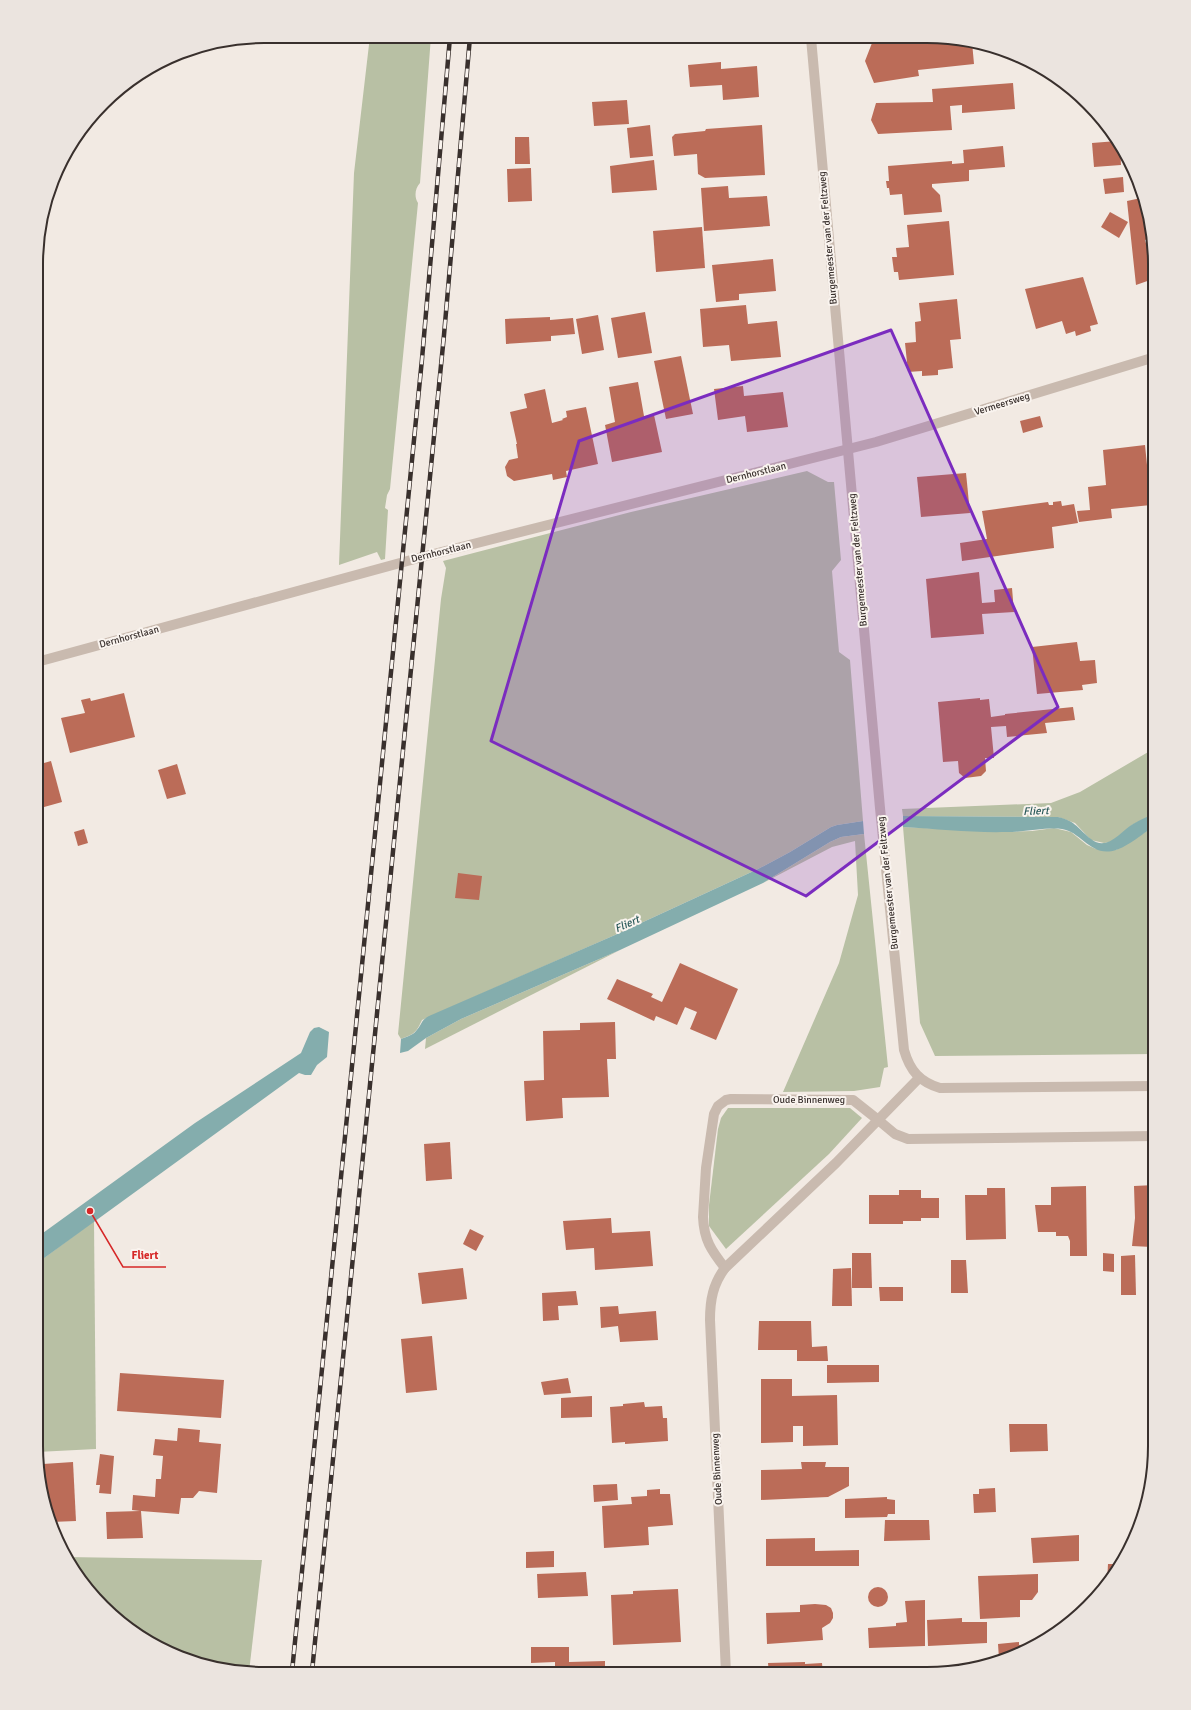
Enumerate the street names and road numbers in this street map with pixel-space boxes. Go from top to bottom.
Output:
street label: Burgemeester van der Feltzweg [816,171,840,305]
street label: Vermeersweg [973,390,1031,418]
street label: Dernhorstlaan [725,460,787,486]
street label: Burgemeester van der Feltzweg [846,493,870,627]
street label: Dernhorstlaan [410,539,472,565]
street label: Dernhorstlaan [98,623,160,651]
street label: Burgemeester van der Feltzweg [875,816,901,950]
street label: Oude Binnenweg [773,1094,845,1106]
street label: Oude Binnenweg [709,1433,725,1505]

